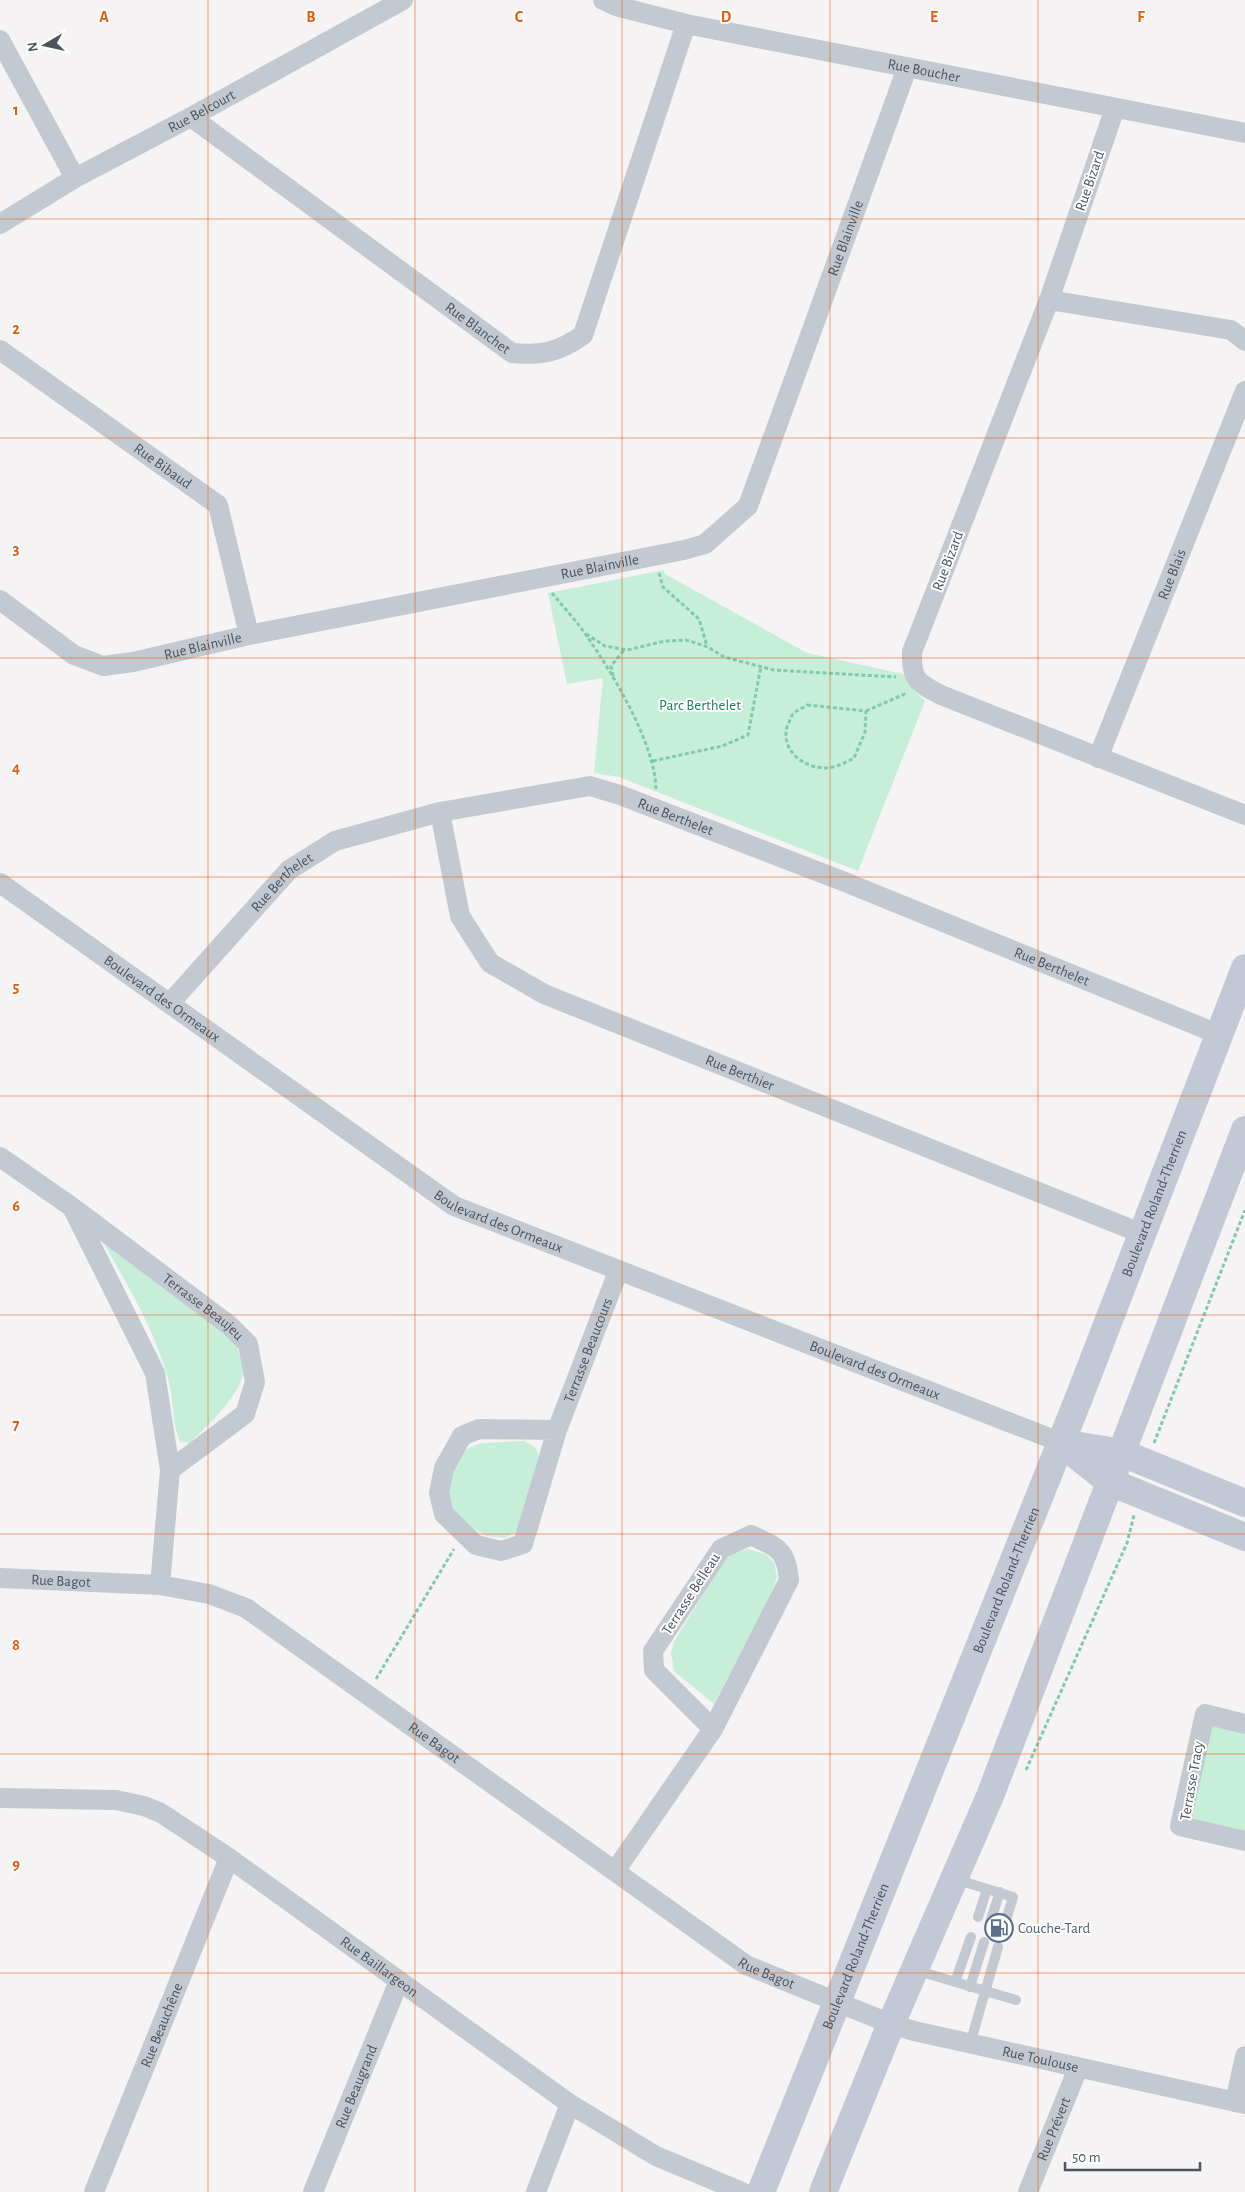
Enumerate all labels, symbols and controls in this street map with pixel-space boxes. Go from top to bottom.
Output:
text: A [99,9,109,25]
text: B [306,9,316,25]
text: C [515,9,524,25]
text: D [721,9,732,25]
text: E [930,9,938,25]
text: F [1137,9,1145,25]
north arrow [20,20,70,70]
text: N [25,41,41,53]
street label: Rue Boucher [886,56,962,85]
street label: Rue Belcourt [165,87,238,135]
text: 1 [13,102,19,118]
street label: Rue Bizard [1073,149,1107,213]
street label: Rue Blainville [825,198,866,278]
street label: Rue Blanchet [442,299,513,357]
text: 2 [12,321,20,337]
street label: Rue Bibaud [131,440,195,492]
street label: Rue Bizard [930,529,966,593]
text: 3 [13,541,20,557]
street label: Rue Blais [1155,547,1188,602]
street label: Rue Blainville [559,551,640,581]
street label: Rue Blainville [162,629,243,662]
park label: Parc Berthelet [659,698,741,713]
text: 4 [12,760,20,776]
street label: Rue Berthelet [636,795,716,838]
street label: Rue Berthelet [248,849,316,915]
street label: Rue Berthelet [1012,944,1092,988]
street label: Boulevard des Ormeaux [101,952,223,1045]
text: 5 [13,979,20,995]
street label: Rue Berthier [703,1052,777,1093]
street label: Boulevard Roland-Therrien [1119,1128,1189,1279]
street label: Boulevard des Ormeaux [431,1187,565,1255]
text: 6 [12,1198,20,1214]
street label: Terrasse Beaujeu [160,1271,247,1343]
street label: Terrasse Beaucours [561,1296,615,1405]
street label: Boulevard des Ormeaux [808,1338,943,1402]
text: 7 [13,1417,20,1433]
street label: Boulevard Roland-Therrien [970,1505,1042,1656]
street label: Terrasse Belleau [659,1550,723,1637]
street label: Rue Bagot [31,1572,91,1589]
text: 8 [12,1637,20,1653]
street label: Rue Bagot [406,1719,463,1766]
street label: Terrasse Tracy [1178,1740,1206,1822]
text: 9 [12,1856,20,1872]
street label: Boulevard Roland-Therrien [819,1881,891,2032]
fuel station icon: Couche-Tard [984,1913,1014,1943]
place label: Couche-Tard [1018,1921,1091,1936]
street label: Rue Baillargeon [338,1933,421,1999]
street label: Rue Bagot [735,1954,797,1992]
street label: Rue Beauchêne [138,1981,185,2069]
street label: Rue Beaugrand [332,2042,380,2130]
street label: Rue Toulouse [1001,2043,1080,2075]
street label: Rue Prévert [1034,2095,1073,2163]
scale bar [1065,2140,1200,2172]
text: 50 m [1072,2150,1101,2165]

